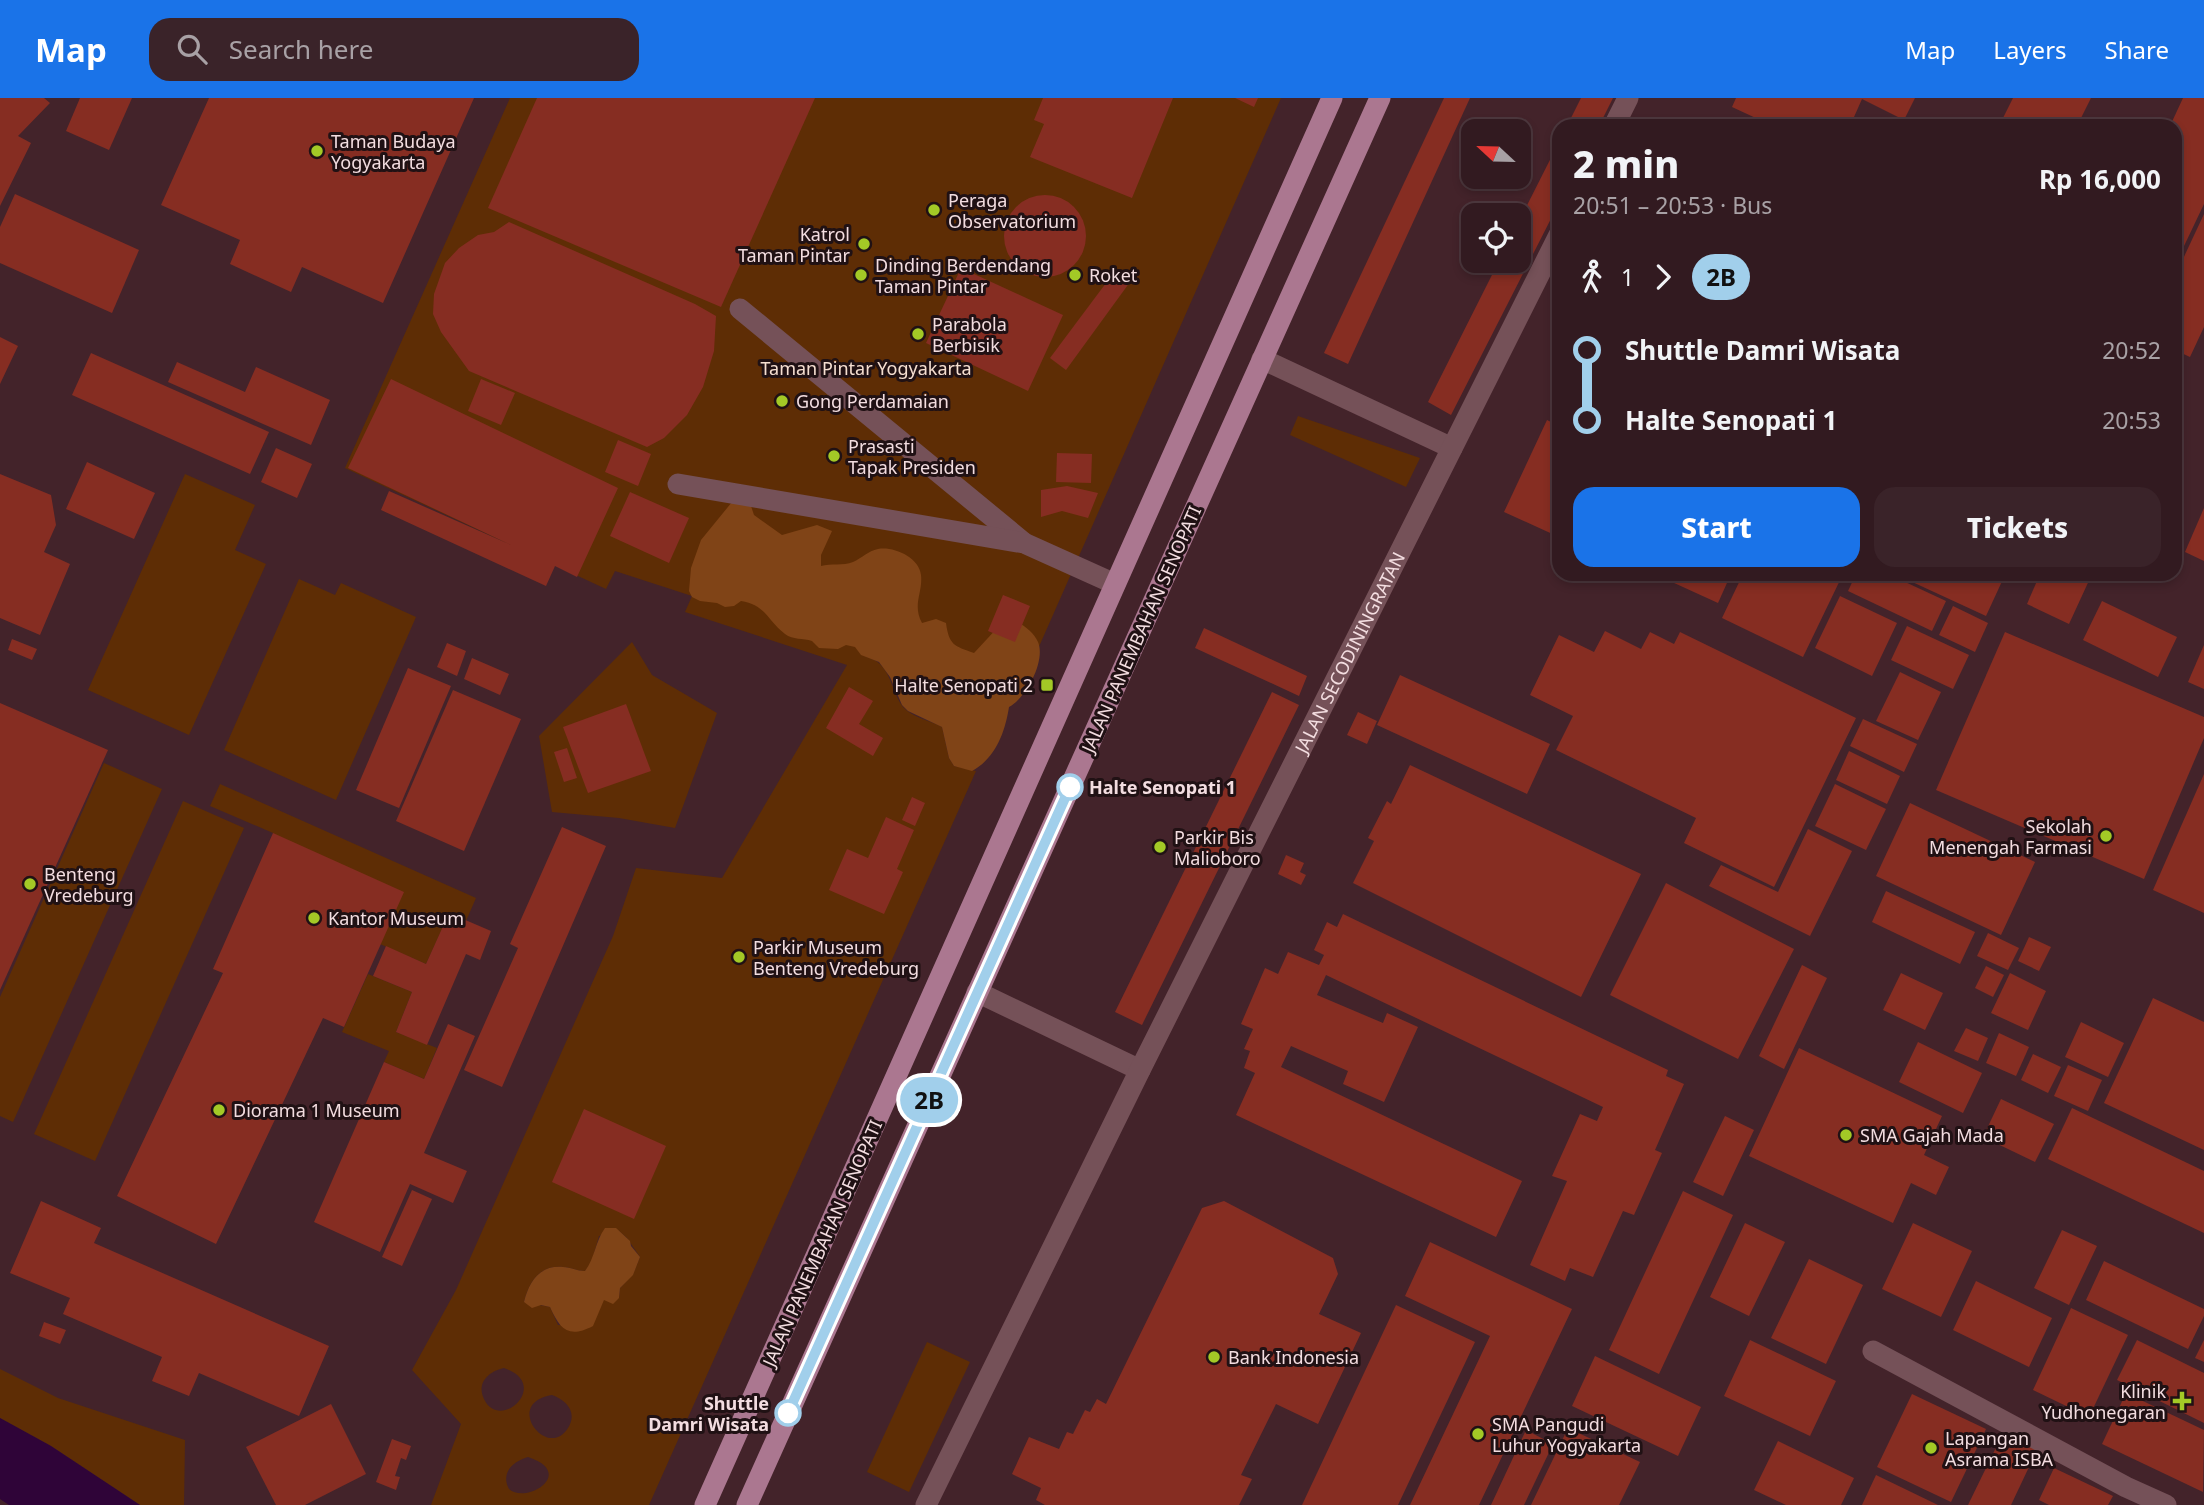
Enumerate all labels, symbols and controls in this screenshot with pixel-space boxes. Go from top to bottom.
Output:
search box [149,18,639,81]
text: Map [35,27,107,72]
icon: search [173,30,211,68]
text: Search here [229,31,373,67]
text: Map [1905,33,1955,66]
text: Layers [1993,33,2067,66]
text: Share [2105,33,2169,66]
north arrow [1461,119,1531,189]
map controls [1461,119,1531,273]
place label: Taman Budaya Yogyakarta [331,129,456,174]
text: 2 min [1573,137,1679,189]
marker: Taman Budaya Yogyakarta [309,143,325,159]
text: Rp 16,000 [2039,161,2161,197]
place label: Peraga Observatorium [948,188,1076,233]
text: 20:51 – 20:53 · Bus [1573,189,1772,221]
marker: Peraga Observatorium [926,202,942,218]
button: locate [1461,203,1531,273]
place label: Katrol Taman Pintar [738,222,851,267]
marker: Katrol Taman Pintar [856,236,872,252]
place label: Dinding Berdendang Taman Pintar [875,253,1051,298]
icon: walk [1573,258,1611,296]
icon: forward [1644,258,1682,296]
text: 2B [1706,260,1736,293]
text: 1 [1621,261,1634,293]
place label: Roket [1089,263,1138,287]
marker: Dinding Berdendang Taman Pintar [853,267,869,283]
marker: Roket [1067,267,1083,283]
place label: Parabola Berbisik [932,312,1007,357]
marker: Parabola Berbisik [910,326,926,342]
text: Shuttle Damri Wisata [1625,332,1900,368]
text: 20:52 [2102,334,2161,366]
park label: Taman Pintar Yogyakarta [760,356,972,380]
place label: Gong Perdamaian [796,389,949,413]
marker: Gong Perdamaian [774,393,790,409]
text: Halte Senopati 1 [1625,402,1837,438]
text: 20:53 [2102,404,2161,436]
place label: Prasasti Tapak Presiden [848,434,976,479]
marker: Prasasti Tapak Presiden [826,448,842,464]
button: Start [1573,487,1860,567]
button: Tickets [1874,487,2161,567]
street label: JALAN PANEMBAHAN SENOPATI [1075,502,1206,758]
street label: JALAN SECODININGRATAN [1288,548,1410,759]
place label: Halte Senopati 2 [894,673,1033,697]
marker: Halte Senopati 2 [1039,677,1055,693]
marker: Halte Senopati 1 [1057,774,1083,800]
place label: Halte Senopati 1 [1089,775,1236,799]
place label: Sekolah Menengah Farmasi [1929,814,2092,859]
place label: Parkir Bis Malioboro [1174,825,1261,870]
marker: Sekolah Menengah Farmasi [2098,828,2114,844]
marker: Parkir Bis Malioboro [1152,839,1168,855]
place label: Benteng Vredeburg [44,862,134,907]
marker: Benteng Vredeburg [22,876,38,892]
place label: Kantor Museum [328,906,464,930]
marker: Kantor Museum [306,910,322,926]
place label: Parkir Museum Benteng Vredeburg [753,935,919,980]
marker: Parkir Museum Benteng Vredeburg [731,949,747,965]
line badge: 2B [898,1077,960,1123]
text: 2B [914,1083,944,1116]
place label: Diorama 1 Museum [233,1098,400,1122]
marker: Diorama 1 Museum [211,1102,227,1118]
street label: JALAN PANEMBAHAN SENOPATI [756,1116,887,1372]
place label: SMA Gajah Mada [1860,1123,2004,1147]
marker: SMA Gajah Mada [1838,1127,1854,1143]
place label: Bank Indonesia [1228,1345,1359,1369]
marker: Bank Indonesia [1206,1349,1222,1365]
place label: Klinik Yudhonegaran [2041,1379,2166,1424]
place label: Shuttle Damri Wisata [648,1391,769,1436]
marker: Klinik Yudhonegaran [2172,1391,2192,1411]
marker: Shuttle Damri Wisata [775,1400,801,1426]
place label: SMA Pangudi Luhur Yogyakarta [1492,1412,1641,1457]
marker: SMA Pangudi Luhur Yogyakarta [1470,1426,1486,1442]
place label: Lapangan Asrama ISBA [1945,1426,2054,1471]
marker: Lapangan Asrama ISBA [1923,1440,1939,1456]

